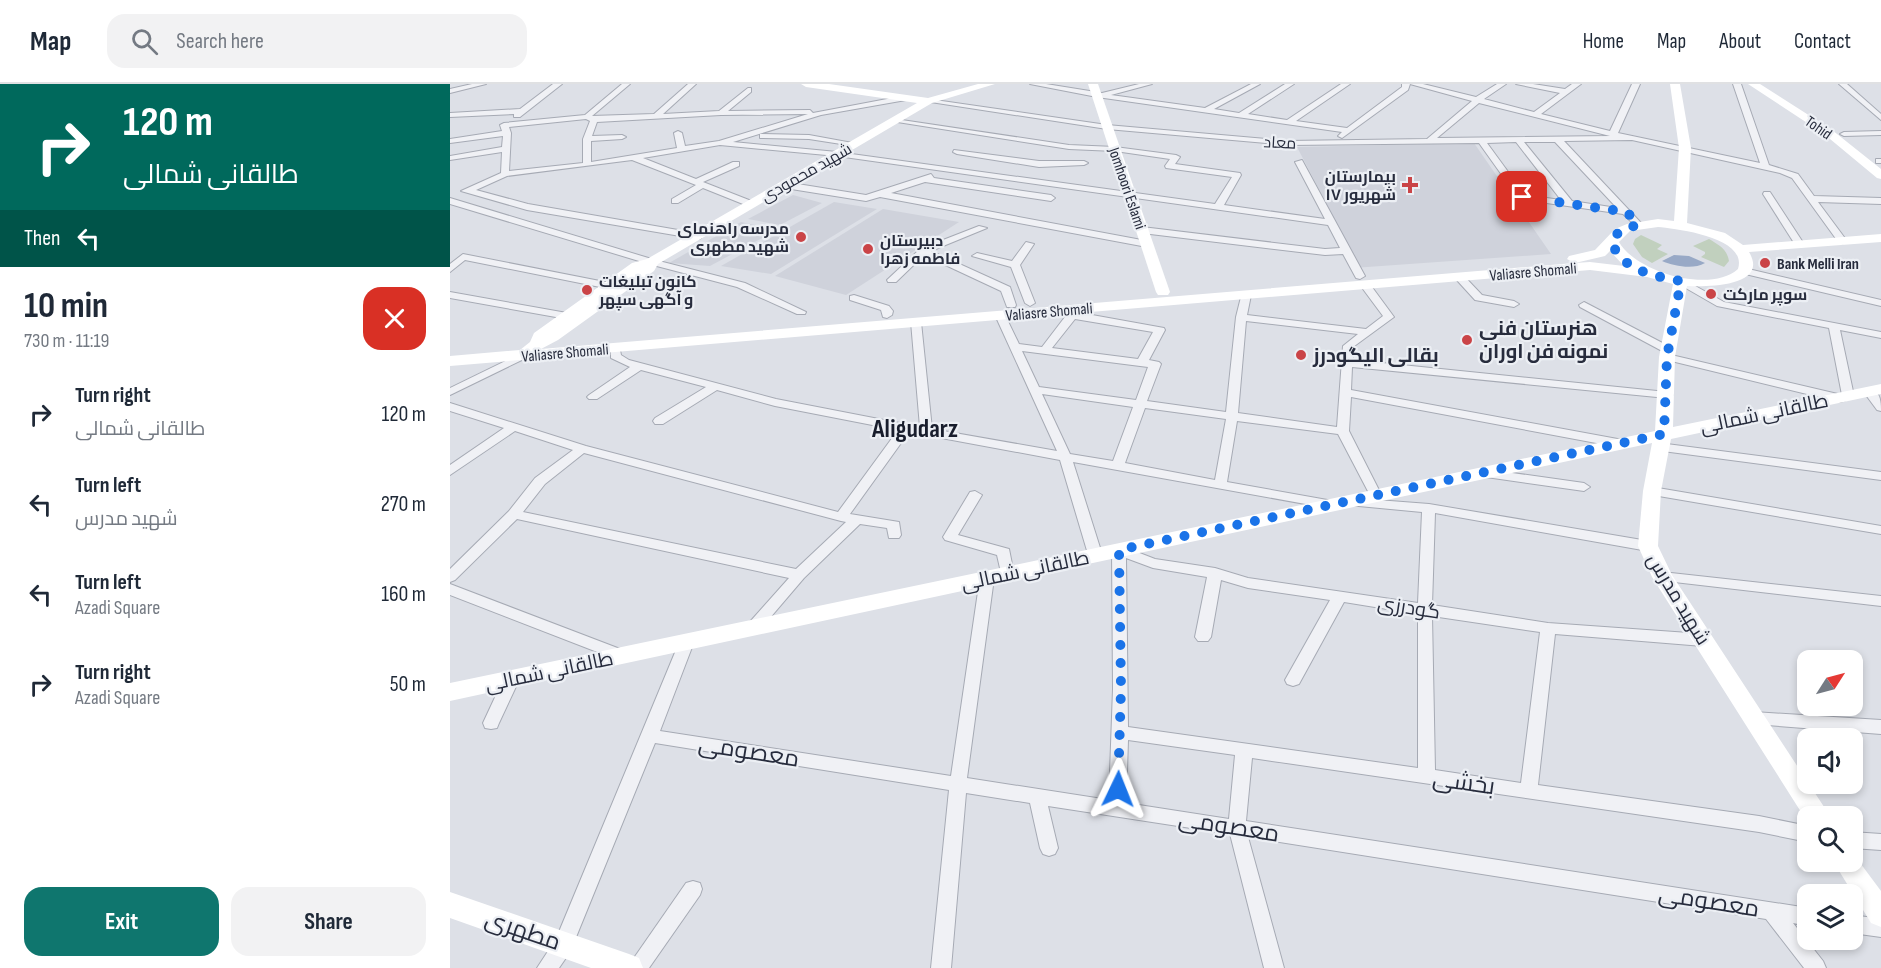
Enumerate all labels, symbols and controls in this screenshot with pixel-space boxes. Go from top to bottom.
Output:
search box [107,14,527,68]
text: Map [30,25,71,58]
icon: search [128,25,161,58]
text: Search here [176,28,264,55]
text: Home [1583,29,1624,54]
text: Map [1657,29,1686,54]
text: About [1719,29,1761,54]
text: Contact [1794,29,1851,54]
text: 120 m [123,97,213,148]
icon: right [24,108,102,186]
street label: Tohid [1801,112,1835,144]
street label: معاد [1263,133,1297,154]
street label: شهید محمودی [758,140,856,207]
street label: Jomhoori Eslami [1103,144,1149,232]
text: طالقانی شمالی [123,159,299,191]
place label: بیمارستان ۱۷ شهریور [1325,168,1396,205]
pin [1496,171,1547,222]
marker: بیمارستان ۱۷ شهریور [1401,176,1419,194]
icon: arrive [1505,180,1538,213]
place label: مدرسه راهنمای شهید مطهری [677,220,789,257]
icon: left [72,222,105,255]
text: Then [24,225,60,252]
marker: مدرسه راهنمای شهید مطهری [794,230,808,244]
place label: دبیرستان فاطمه زهرا [880,232,960,269]
marker: دبیرستان فاطمه زهرا [861,242,875,256]
place label: Bank Melli Iran [1777,255,1859,274]
marker: Bank Melli Iran [1758,256,1772,270]
street label: Valiasre Shomali [1489,259,1578,286]
place label: کانون تبلیغات و آگهی سپهر [598,273,697,311]
marker: کانون تبلیغات و آگهی سپهر [580,283,594,297]
text: 10 min [24,285,108,328]
place label: سوپر مارکت [1723,286,1807,306]
button: close [363,287,426,350]
marker: سوپر مارکت [1704,287,1718,301]
street label: Valiasre Shomali [1005,299,1094,326]
place label: هنرستان فنی نمونه فن اوران [1479,317,1608,364]
text: 730 m · 11:19 [24,329,109,353]
marker: هنرستان فنی نمونه فن اوران [1460,333,1474,347]
street label: Valiasre Shomali [521,340,610,367]
place label: بقالی الیگودرز [1312,344,1439,368]
marker: بقالی الیگودرز [1294,348,1308,362]
text: Turn right [75,382,151,409]
street label: طالقانی شمالی [1698,389,1830,439]
icon: right [24,398,57,431]
text: 120 m [382,401,426,428]
district label: Aligudarz [871,414,958,445]
text: طالقانی شمالی [75,417,205,441]
text: Turn left [75,472,141,499]
icon: left [24,488,57,521]
text: 270 m [381,491,426,518]
text: شهید مدرس [75,507,178,531]
street label: طالقانی شمالی [959,546,1091,596]
street label: شهید مدرس [1641,549,1715,650]
text: Turn left [75,569,141,596]
icon: left [24,578,57,611]
text: 160 m [381,581,426,608]
street label: گودرزی [1376,591,1442,625]
text: Azadi Square [75,596,160,620]
street label: طالقانی شمالی [483,647,615,697]
north arrow [1797,650,1863,716]
map controls [1797,650,1863,950]
text: Turn right [75,659,151,686]
icon: right [24,668,57,701]
text: 50 m [390,671,426,698]
text: Azadi Square [75,686,160,710]
button: sound [1797,728,1863,794]
street label: معصومی [696,729,801,774]
position arrow [1086,757,1150,821]
street label: بخشی [1431,764,1497,801]
street label: معصومی [1176,804,1281,849]
button: search [1797,806,1863,872]
street label: معصومی [1656,879,1761,924]
button: layers [1797,884,1863,950]
button: Exit [24,887,219,956]
button: Share [231,887,426,956]
street label: مطهری [481,904,564,957]

